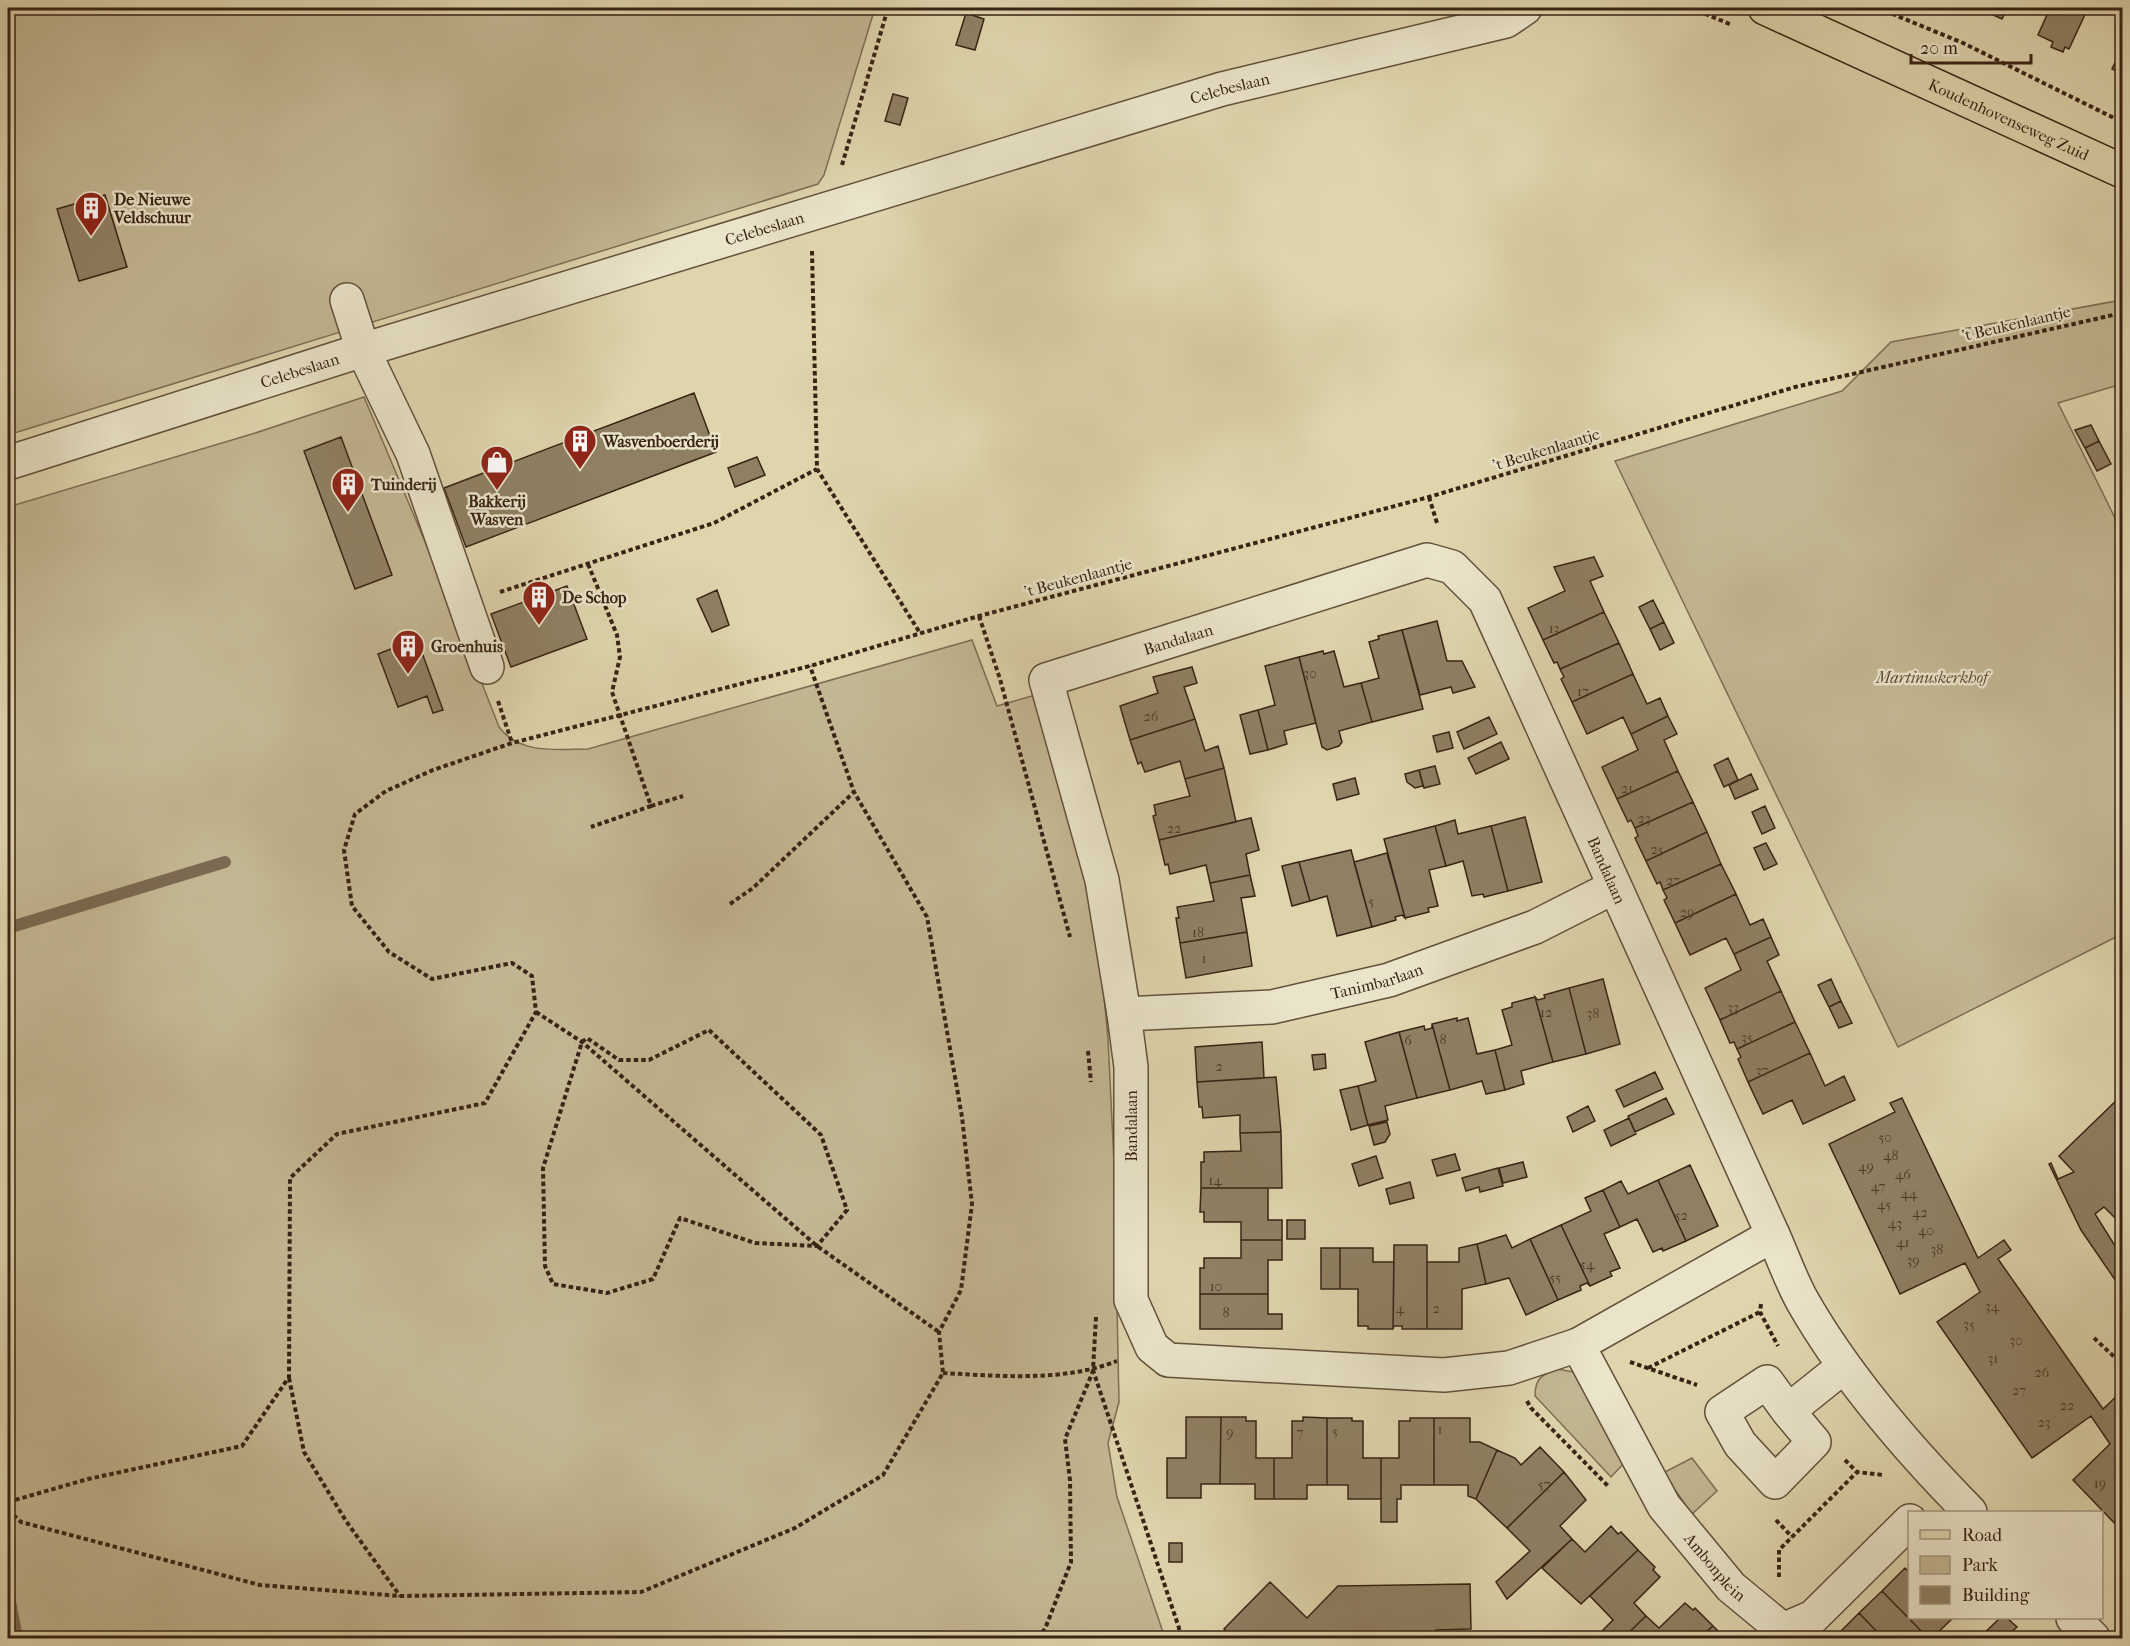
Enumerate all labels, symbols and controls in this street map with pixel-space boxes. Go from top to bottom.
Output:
scale bar [1911,27,2031,65]
text: 20 m [1920,38,1958,59]
street label: Celebeslaan [1188,69,1272,108]
street label: Koudenhovenseweg Zuid [1925,75,2092,165]
building icon: De Nieuwe Veldschuur [73,190,109,237]
place label: De Nieuwe Veldschuur [113,190,192,227]
street label: Celebeslaan [723,207,807,249]
street label: 't Beukenlaantje [1960,302,2072,345]
street label: Celebeslaan [258,349,342,392]
building icon: Wasvenboerderij [562,423,598,470]
street label: 't Beukenlaantje [1490,424,1602,475]
place label: Wasvenboerderij [602,432,719,451]
shop icon: Bakkerij Wasven [479,444,515,491]
building icon: Tuinderij [330,466,366,513]
place label: Tuinderij [370,475,437,494]
place label: Bakkerij Wasven [468,492,526,529]
street label: 't Beukenlaantje [1022,554,1134,601]
building icon: De Schop [521,579,557,626]
place label: De Schop [562,588,627,608]
street label: Bandalaan [1141,620,1216,659]
house number: 13 [1549,620,1559,637]
building icon: Groenhuis [390,628,426,675]
place label: Groenhuis [431,637,503,656]
house number: 30 [1303,665,1317,682]
park label: Martinuskerkhof [1875,668,1991,687]
house number: 17 [1577,683,1589,700]
house number: 26 [1144,708,1159,725]
house number: 21 [1621,780,1633,797]
house number: 23 [1638,810,1650,827]
house number: 22 [1167,820,1181,837]
street label: Bandalaan [1583,834,1630,907]
house number: 25 [1650,841,1664,858]
house number: 27 [1666,872,1680,889]
house number: 5 [1368,893,1374,910]
house number: 29 [1680,904,1694,921]
house number: 18 [1192,924,1204,941]
house number: 1 [1202,950,1207,967]
street label: Tanimbarlaan [1329,959,1426,1003]
house number: 33 [1727,999,1739,1016]
house number: 12 [1540,1004,1552,1021]
house number: 38 [1587,1005,1599,1022]
house number: 35 [1741,1029,1753,1046]
house number: 8 [1439,1031,1447,1048]
house number: 6 [1404,1032,1412,1049]
house number: 2 [1215,1058,1223,1075]
house number: 37 [1756,1062,1768,1079]
street label: Bandalaan [1122,1089,1141,1162]
house number: 50 [1878,1129,1892,1146]
house number: 48 [1883,1147,1899,1164]
house number: 49 [1858,1158,1874,1175]
house number: 46 [1895,1166,1911,1183]
house number: 14 [1208,1172,1222,1189]
house number: 47 [1871,1178,1886,1195]
house number: 44 [1901,1185,1918,1202]
house number: 45 [1877,1196,1891,1213]
house number: 42 [1912,1204,1928,1221]
house number: 52 [1674,1207,1688,1224]
house number: 43 [1888,1215,1902,1232]
house number: 40 [1918,1222,1934,1239]
house number: 41 [1896,1234,1910,1251]
house number: 38 [1931,1241,1943,1258]
house number: 39 [1906,1252,1920,1269]
house number: 54 [1580,1256,1595,1273]
house number: 55 [1549,1269,1561,1286]
house number: 10 [1210,1278,1222,1295]
house number: 34 [1985,1298,2000,1315]
house number: 4 [1396,1300,1405,1317]
house number: 2 [1432,1300,1440,1317]
house number: 8 [1222,1304,1230,1321]
house number: 35 [1963,1316,1975,1333]
house number: 30 [2009,1332,2023,1349]
house number: 31 [1988,1350,1998,1367]
house number: 26 [2035,1364,2050,1381]
house number: 27 [2012,1382,2026,1399]
house number: 22 [2060,1397,2074,1414]
house number: 23 [2038,1414,2050,1431]
house number: 1 [1438,1421,1443,1438]
house number: 5 [1332,1423,1338,1440]
house number: 9 [1226,1424,1234,1441]
house number: 7 [1297,1424,1304,1441]
house number: 19 [2094,1475,2106,1492]
house number: 57 [1538,1476,1551,1493]
legend [1908,1511,2103,1619]
text: Road [1962,1525,2002,1546]
street label: Ambonplein [1680,1528,1750,1606]
text: Park [1962,1555,1999,1576]
text: Building [1962,1585,2030,1606]

